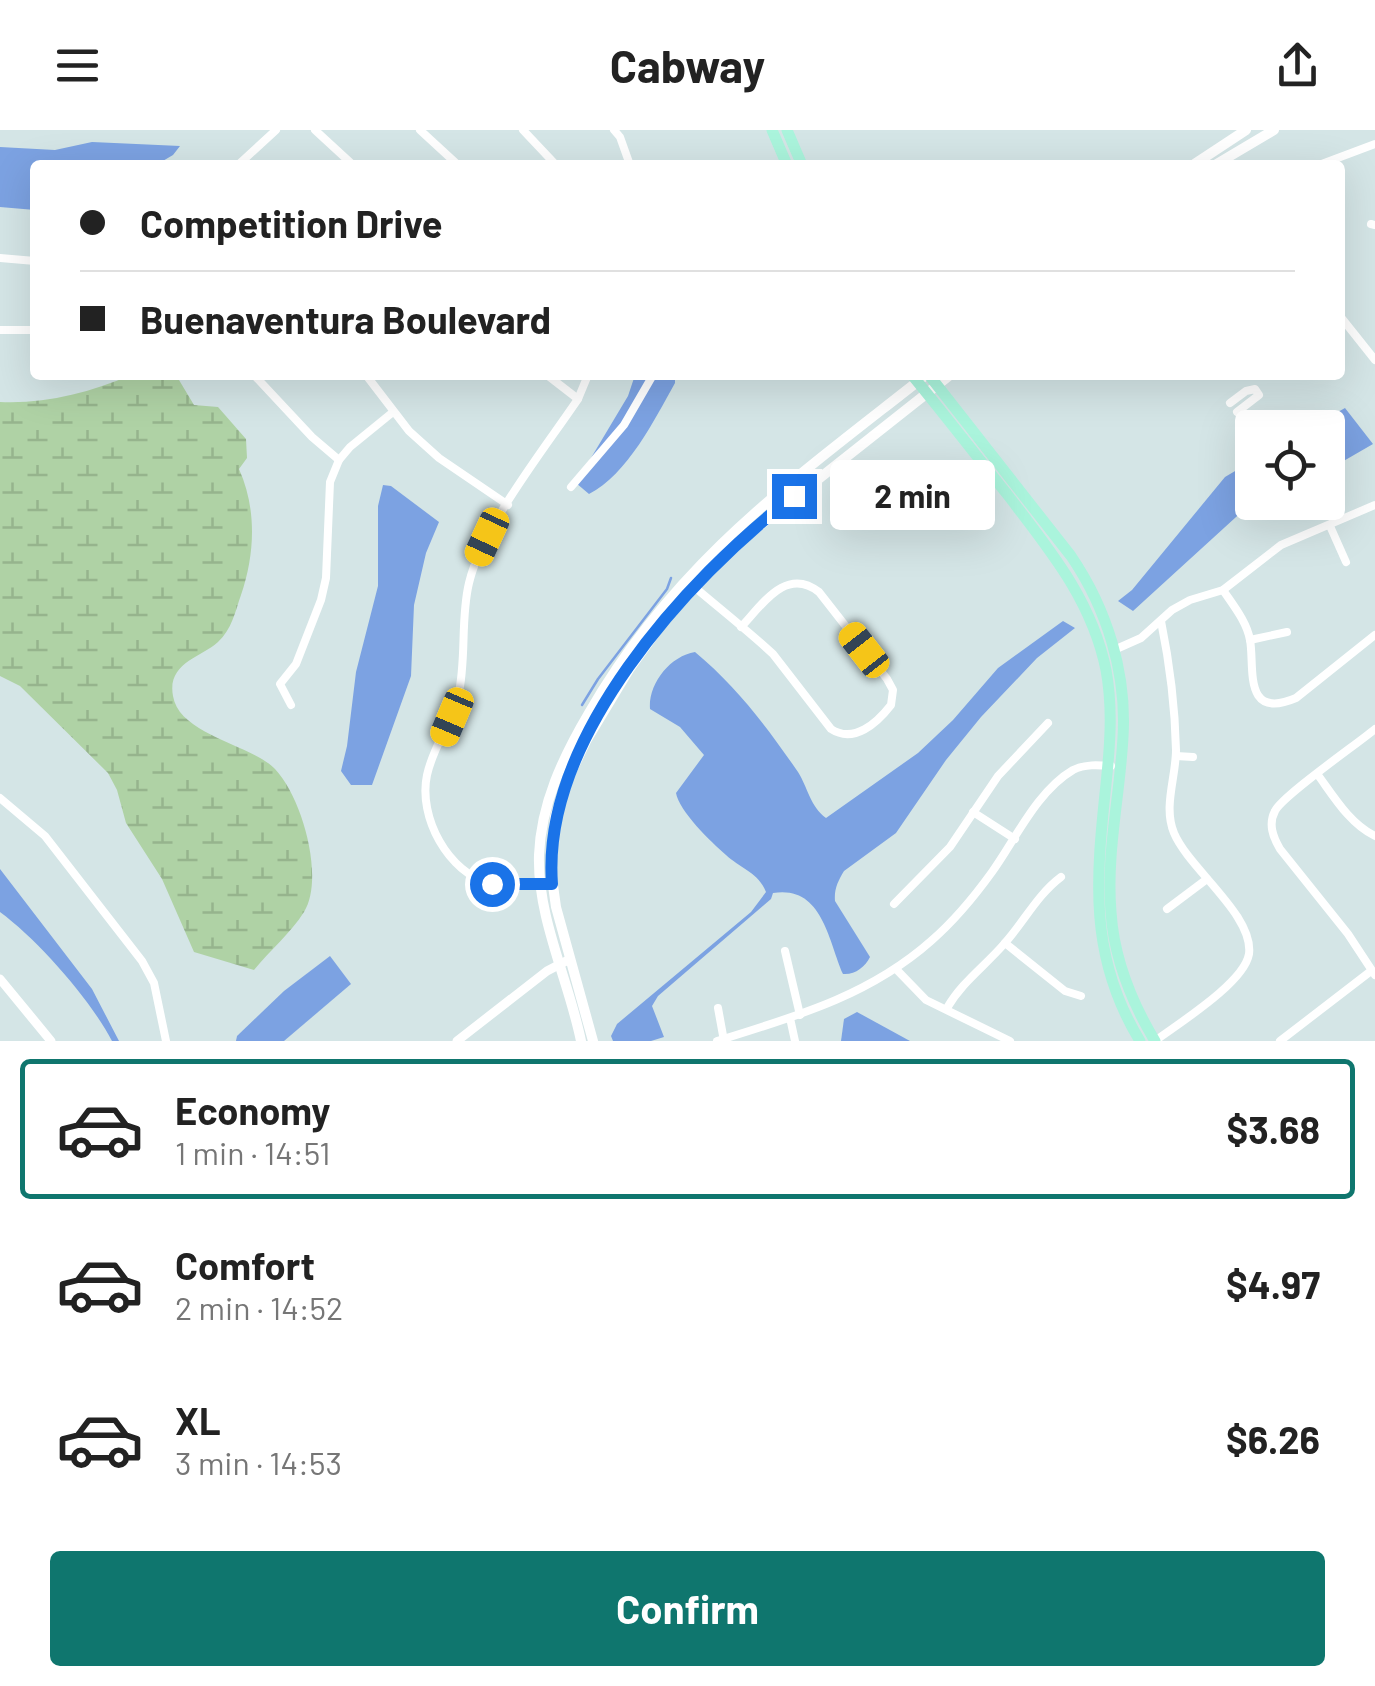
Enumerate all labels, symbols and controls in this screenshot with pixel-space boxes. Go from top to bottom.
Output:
icon: menu [50,38,105,93]
text: Cabway [610,38,765,92]
icon: share [1270,38,1325,93]
text: Competition Drive [140,200,443,246]
text: Buenaventura Boulevard [140,296,551,342]
map controls [1235,410,1345,520]
button: locate [1235,410,1345,520]
callout: 2 min [829,461,994,531]
route end [772,474,817,519]
text: 2 min [874,476,951,514]
car [461,503,513,571]
car [834,617,894,683]
car [426,684,478,750]
route start [470,862,515,907]
icon: car [55,1084,145,1174]
text: Economy [175,1087,330,1133]
text: $3.68 [1227,1106,1320,1152]
text: 1 min · 14:51 [175,1133,330,1171]
icon: car [55,1239,145,1329]
text: Comfort [175,1242,315,1288]
text: $4.97 [1226,1261,1320,1307]
text: 2 min · 14:52 [175,1288,343,1326]
icon: car [55,1394,145,1484]
text: XL [175,1397,221,1443]
text: $6.26 [1226,1416,1320,1462]
text: 3 min · 14:53 [175,1443,342,1481]
button: Confirm [50,1551,1325,1666]

